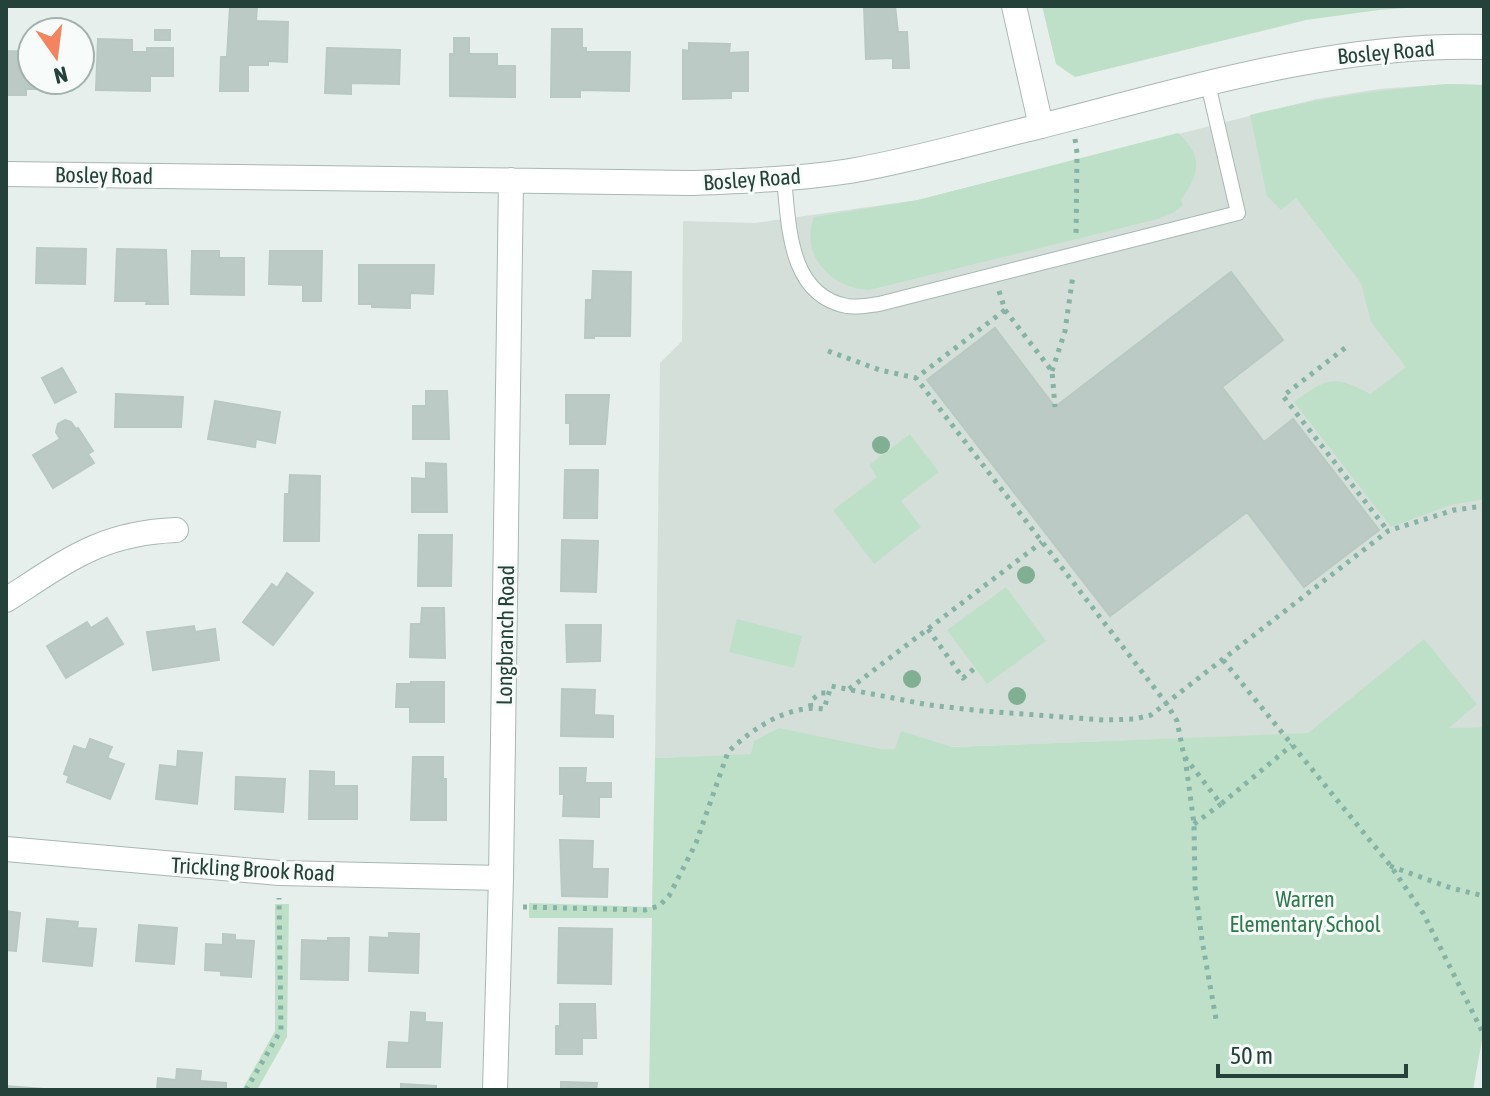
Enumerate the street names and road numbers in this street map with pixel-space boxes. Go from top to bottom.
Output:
street label: Bosley Road [1336,35,1436,69]
street label: Bosley Road [55,161,153,189]
street label: Bosley Road [702,163,802,195]
street label: Longbranch Road [491,565,519,705]
street label: Trickling Brook Road [170,852,336,886]

